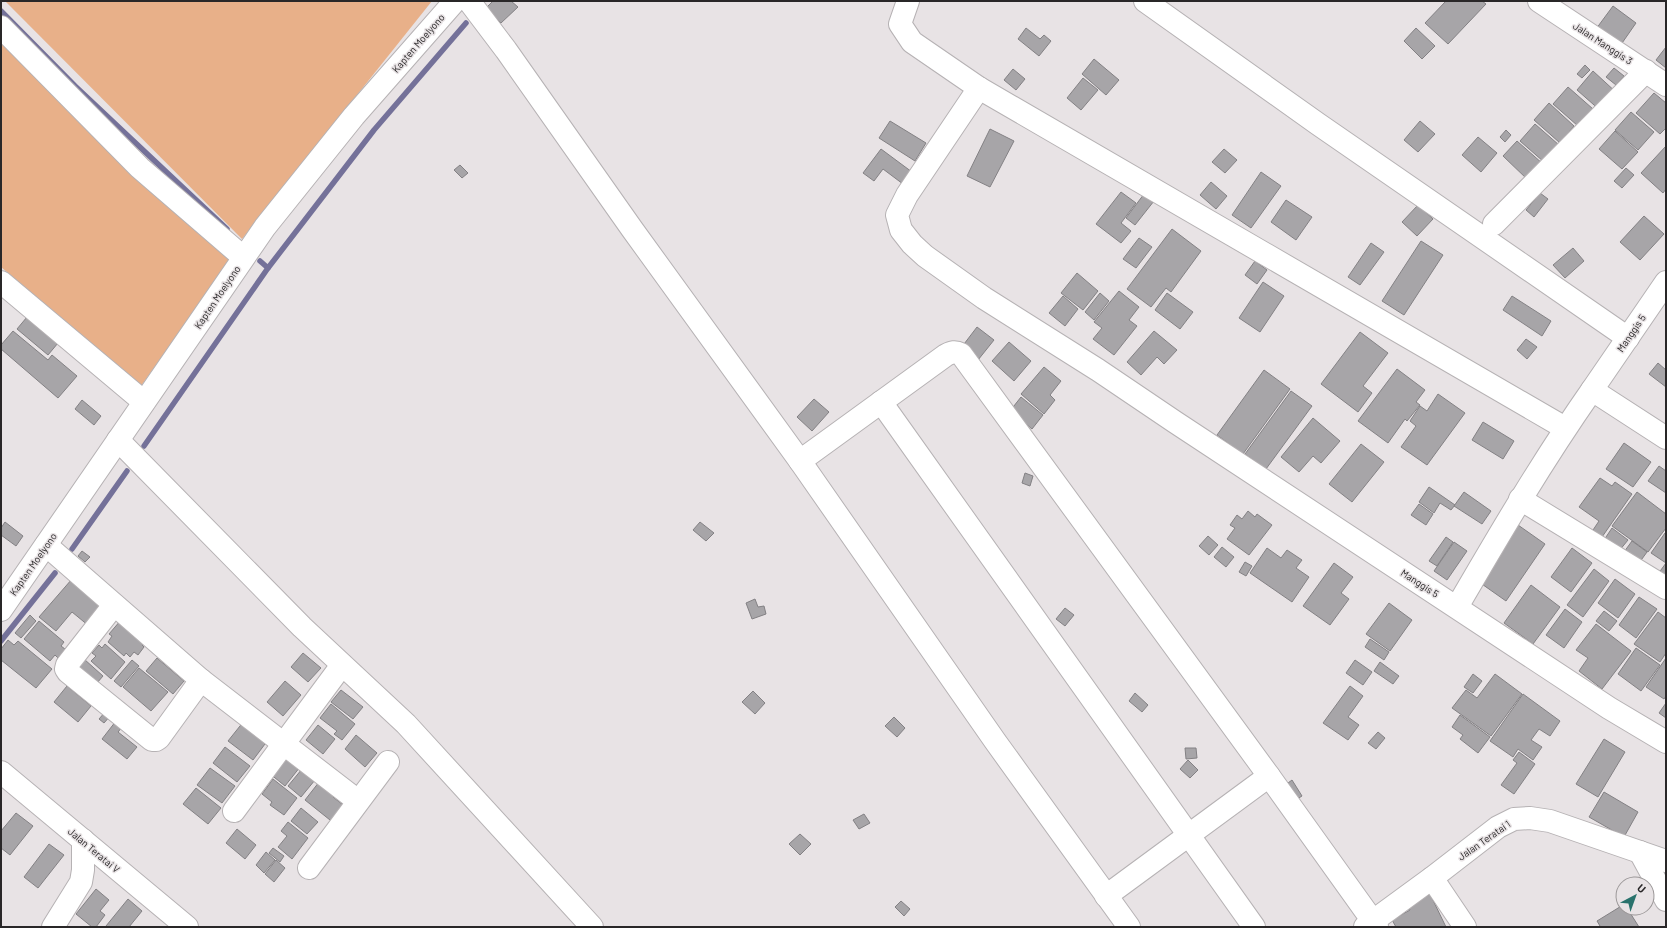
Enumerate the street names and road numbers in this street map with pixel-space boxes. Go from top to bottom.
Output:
street label: Kapten Moelyono [389,11,447,75]
street label: Jalan Manggis 3 [1571,19,1635,67]
street label: Kapten Moelyono [191,263,243,331]
street label: Manggis 5 [1614,312,1648,354]
street label: Kapten Moelyono [7,530,59,598]
street label: Manggis 5 [1399,566,1441,600]
street label: Jalan Teratai 1 [1455,817,1513,863]
street label: Jalan Teratai V [66,825,122,875]

